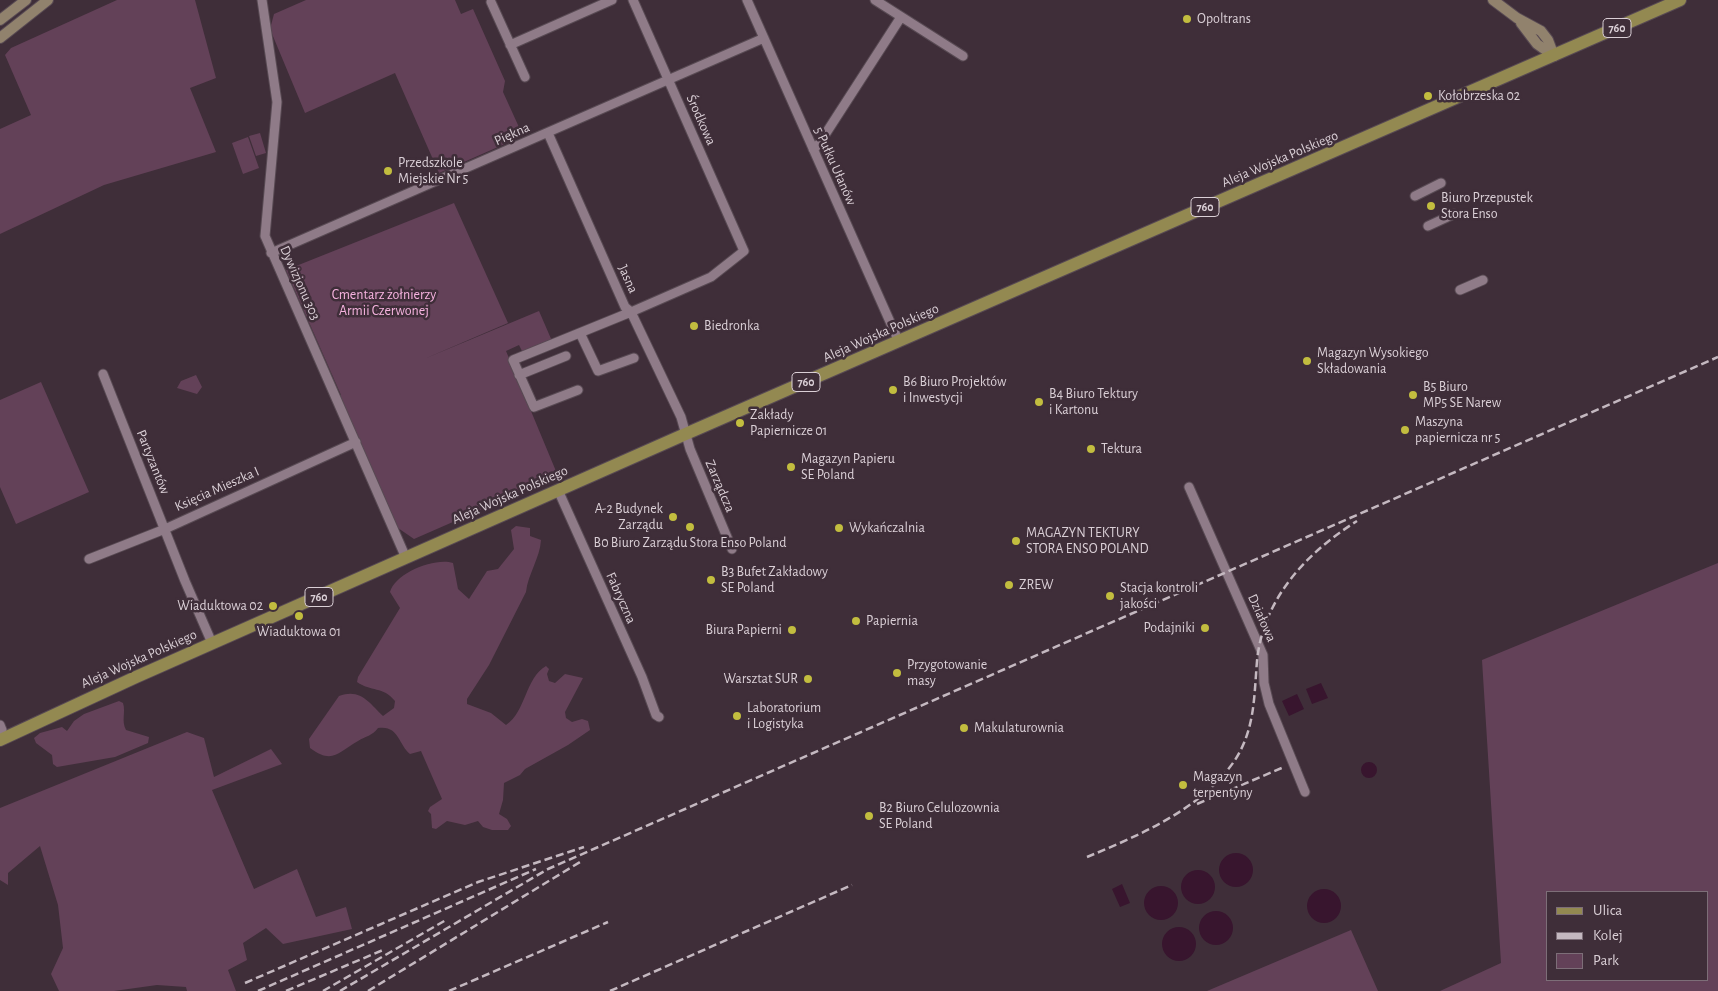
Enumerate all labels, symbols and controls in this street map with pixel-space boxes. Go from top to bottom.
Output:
place label: Opoltrans [1197,11,1251,27]
marker: Opoltrans [1181,13,1193,25]
road number: 760 [1603,18,1631,38]
place label: Kołobrzeska 02 [1438,88,1520,104]
marker: Kołobrzeska 02 [1422,90,1434,102]
street label: Środkowa [682,92,720,148]
street label: Piękna [492,119,532,149]
street label: 5 Pułku Ułanów [810,124,860,208]
street label: Aleja Wojska Polskiego [1219,127,1341,191]
place label: Przedszkole Miejskie Nr 5 [398,155,468,188]
marker: Przedszkole Miejskie Nr 5 [382,165,394,177]
place label: Biuro Przepustek Stora Enso [1441,190,1533,222]
road number: 760 [1191,198,1219,216]
marker: Biuro Przepustek Stora Enso [1425,200,1437,212]
street label: Dywizjonu 303 [276,243,324,323]
street label: Jasna [614,262,642,296]
park label: Cmentarz żołnierzy Armii Czerwonej [332,287,436,320]
street label: Aleja Wojska Polskiego [820,300,942,366]
place label: Biedronka [704,318,760,334]
marker: Biedronka [688,320,700,332]
place label: Magazyn Wysokiego Składowania [1317,345,1429,378]
marker: Magazyn Wysokiego Składowania [1301,355,1313,367]
road number: 760 [792,372,820,392]
place label: B6 Biuro Projektów i Inwestycji [903,374,1006,407]
place label: B5 Biuro MP5 SE Narew [1423,379,1501,412]
marker: B6 Biuro Projektów i Inwestycji [887,384,899,396]
place label: B4 Biuro Tektury i Kartonu [1049,386,1138,418]
marker: B5 Biuro MP5 SE Narew [1407,389,1419,401]
marker: B4 Biuro Tektury i Kartonu [1033,396,1045,408]
place label: Zakłady Papiernicze 01 [750,407,827,440]
place label: Maszyna papiernicza nr 5 [1415,414,1500,447]
marker: Zakłady Papiernicze 01 [734,417,746,429]
marker: Maszyna papiernicza nr 5 [1399,424,1411,436]
street label: Partyzantów [132,427,174,497]
place label: Tektura [1101,441,1142,457]
marker: Tektura [1085,443,1097,455]
place label: Magazyn Papieru SE Poland [801,451,895,484]
street label: Zarządcza [701,457,739,515]
marker: Magazyn Papieru SE Poland [785,461,797,473]
street label: Aleja Wojska Polskiego [449,462,571,528]
street label: Księcia Mieszka I [172,463,262,515]
place label: A-2 Budynek Zarządu [595,501,663,534]
marker: A-2 Budynek Zarządu [667,511,679,523]
place label: Wykańczalnia [849,520,925,536]
marker: B0 Biuro Zarządu Stora Enso Poland [684,521,696,533]
marker: Wykańczalnia [833,522,845,534]
place label: MAGAZYN TEKTURY STORA ENSO POLAND [1026,525,1149,558]
place label: B0 Biuro Zarządu Stora Enso Poland [594,535,786,551]
marker: MAGAZYN TEKTURY STORA ENSO POLAND [1010,535,1022,547]
place label: B3 Bufet Zakładowy SE Poland [721,564,828,596]
street label: Fabryczna [602,570,640,626]
marker: B3 Bufet Zakładowy SE Poland [705,574,717,586]
place label: ZREW [1019,577,1053,593]
marker: ZREW [1003,579,1015,591]
place label: Stacja kontroli jakości [1120,580,1198,612]
road number: 760 [305,588,333,606]
marker: Stacja kontroli jakości [1104,590,1116,602]
street label: Działowa [1244,591,1280,645]
place label: Wiaduktowa 02 [177,598,263,614]
marker: Wiaduktowa 02 [267,600,279,612]
marker: Wiaduktowa 01 [293,610,305,622]
place label: Papiernia [866,613,918,629]
marker: Papiernia [850,615,862,627]
place label: Podajniki [1144,620,1195,636]
place label: Biura Papierni [705,622,782,638]
marker: Podajniki [1199,622,1211,634]
place label: Wiaduktowa 01 [257,624,341,640]
marker: Biura Papierni [786,624,798,636]
street label: Aleja Wojska Polskiego [78,626,200,692]
place label: Przygotowanie masy [907,657,987,690]
marker: Przygotowanie masy [891,667,903,679]
place label: Warsztat SUR [724,671,798,687]
marker: Warsztat SUR [802,673,814,685]
place label: Laboratorium i Logistyka [747,700,821,732]
marker: Laboratorium i Logistyka [731,710,743,722]
place label: Makulaturownia [974,720,1064,736]
marker: Makulaturownia [958,722,970,734]
place label: Magazyn terpentyny [1193,769,1252,802]
marker: Magazyn terpentyny [1177,779,1189,791]
place label: B2 Biuro Celulozownia SE Poland [879,800,1000,832]
marker: B2 Biuro Celulozownia SE Poland [863,810,875,822]
legend [1546,891,1708,981]
text: Ulica [1593,903,1622,918]
text: Kolej [1593,928,1623,943]
text: Park [1593,953,1619,968]

